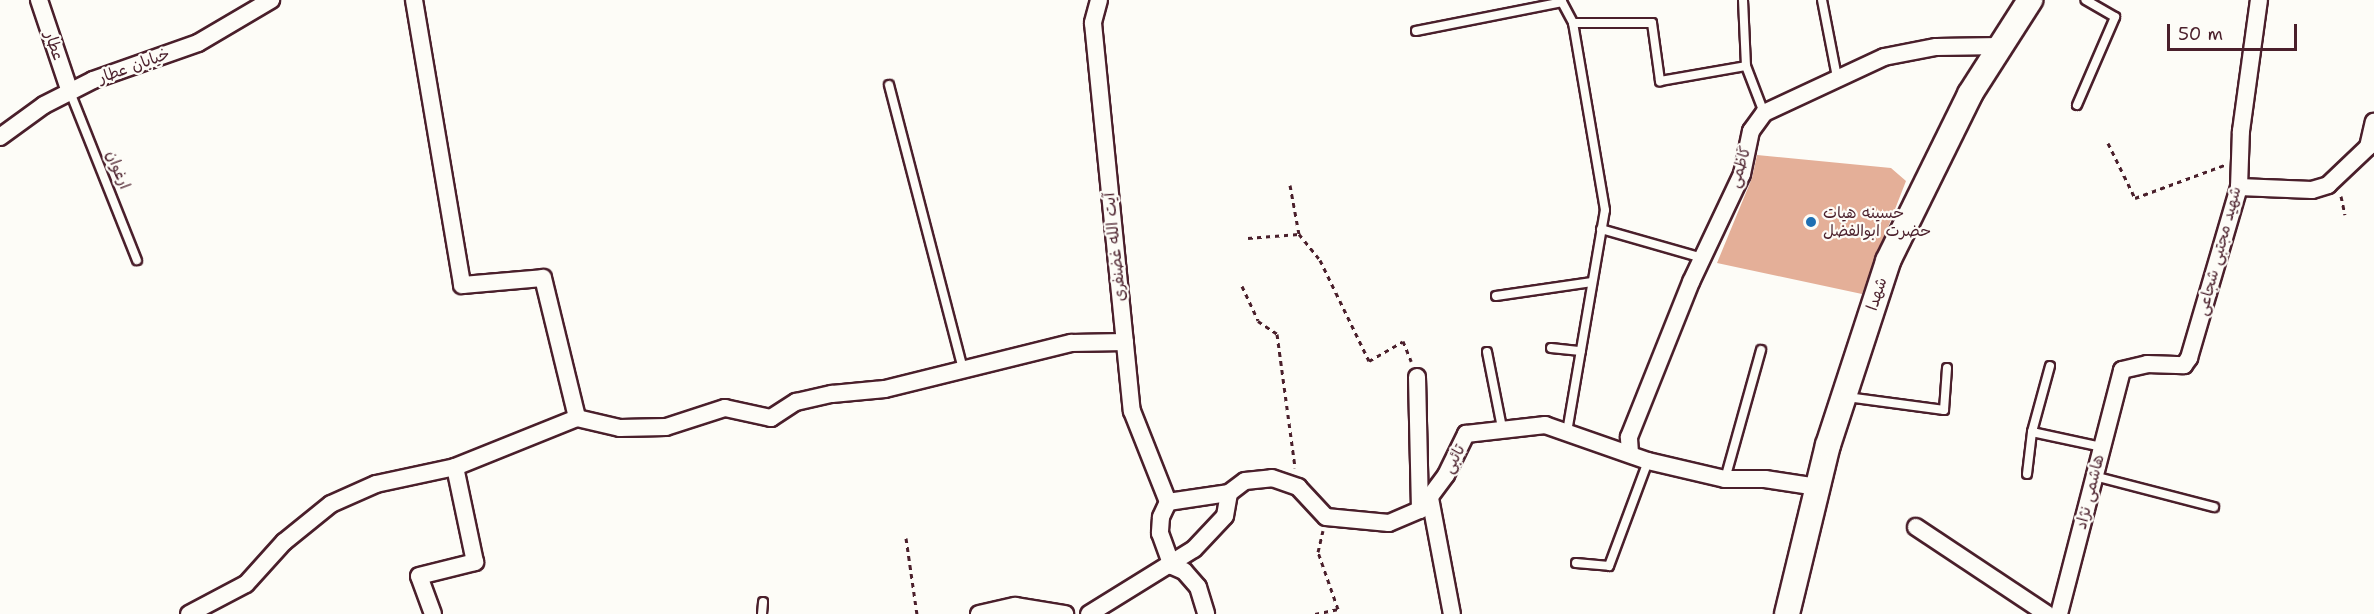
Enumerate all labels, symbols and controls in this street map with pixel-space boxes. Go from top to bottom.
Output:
scale bar [2170,12,2300,50]
text: 50 m [2178,22,2223,46]
street label: عطار [40,29,68,63]
street label: خیابان عطار [96,44,172,88]
street label: کاظمی [1725,144,1755,190]
street label: ارغوان [102,148,134,192]
street label: شهید مجتبی شجاعی [2193,184,2245,318]
street label: آیت الله غضنفری [1100,192,1130,302]
place label: حسینه هیات حضرت ابوالفضل [1823,203,1931,241]
marker: حسینه هیات حضرت ابوالفضل [1804,215,1818,229]
street label: شهدا [1863,275,1891,313]
street label: تائبی [1439,441,1469,477]
street label: هاشمی نژاد [2071,453,2109,531]

